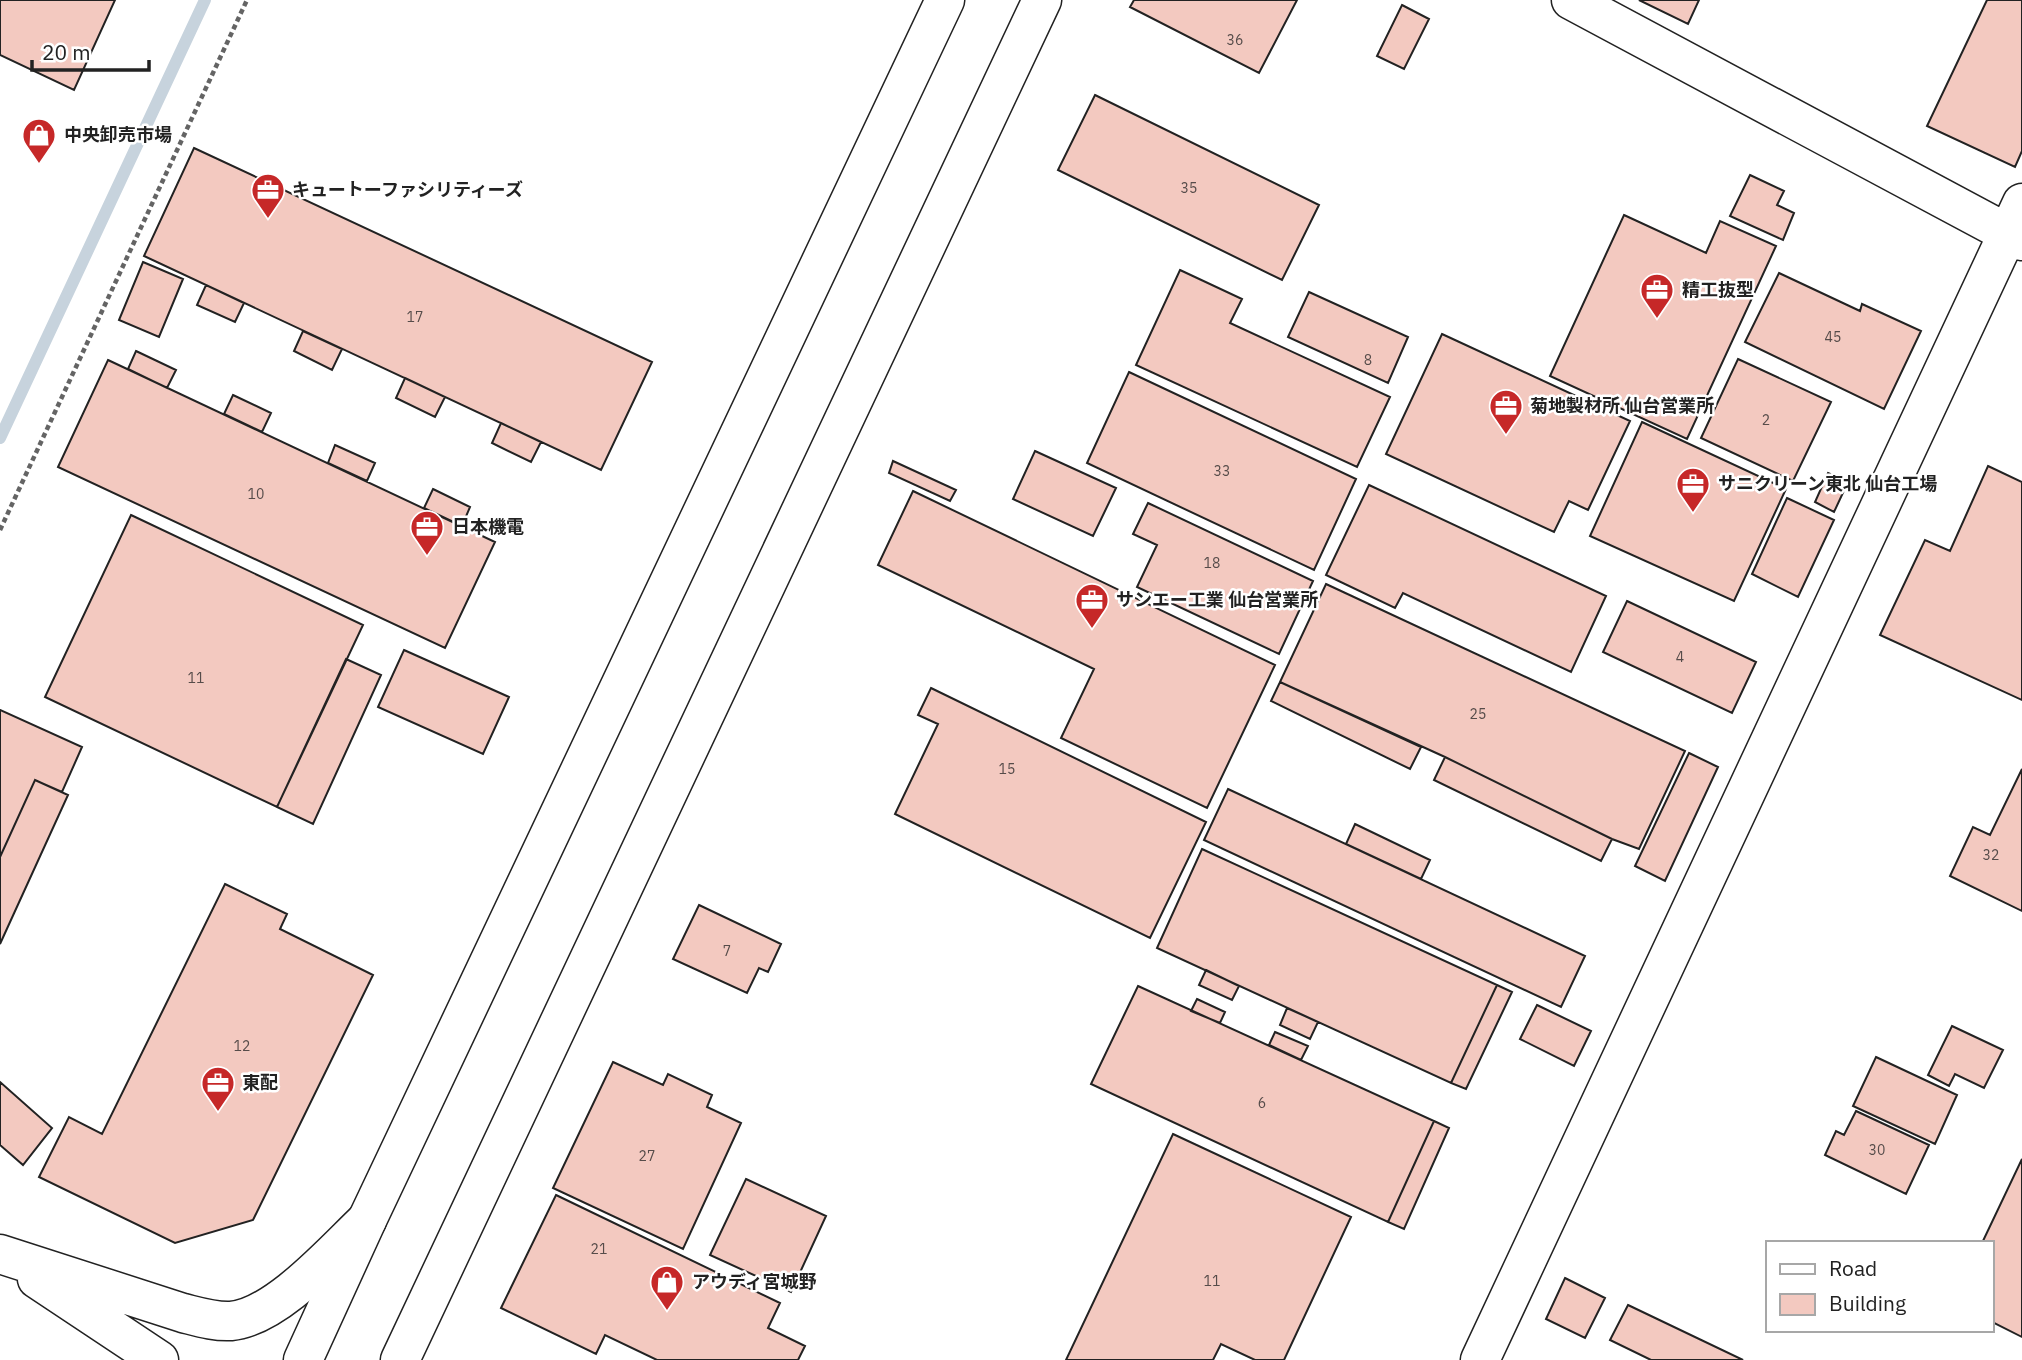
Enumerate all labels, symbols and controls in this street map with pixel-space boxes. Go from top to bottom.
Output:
scale bar [32,28,149,72]
house number: 36 [1227,31,1243,49]
text: 20 m [42,38,91,66]
shop icon: 中央卸売市場 [20,116,58,165]
place label: 中央卸売市場 [64,123,172,146]
office icon: キュートーファシリティーズ [249,171,287,220]
place label: キュートーファシリティーズ [292,178,523,201]
house number: 35 [1181,179,1197,197]
office icon: 精工抜型 [1638,271,1676,320]
place label: 精工抜型 [1682,278,1754,301]
house number: 17 [407,308,423,326]
house number: 45 [1825,328,1841,346]
house number: 8 [1364,351,1372,369]
office icon: 菊地製材所 仙台営業所 [1487,387,1525,436]
place label: 菊地製材所 仙台営業所 [1530,394,1714,417]
house number: 2 [1762,411,1770,429]
house number: 33 [1214,462,1230,480]
office icon: サニクリーン東北 仙台工場 [1674,465,1712,514]
place label: サニクリーン東北 仙台工場 [1718,472,1937,495]
house number: 10 [248,485,264,503]
office icon: 日本機電 [408,508,446,557]
place label: 日本機電 [452,515,524,538]
house number: 18 [1204,554,1220,572]
office icon: サンエー工業 仙台営業所 [1073,581,1111,630]
place label: サンエー工業 仙台営業所 [1116,588,1318,611]
house number: 4 [1676,648,1684,666]
house number: 11 [188,669,204,687]
house number: 25 [1470,705,1486,723]
house number: 15 [999,760,1015,778]
house number: 32 [1983,846,1999,864]
house number: 7 [723,942,731,960]
house number: 12 [234,1037,250,1055]
office icon: 東配 [199,1064,237,1113]
place label: 東配 [242,1071,278,1094]
house number: 6 [1258,1094,1266,1112]
house number: 30 [1869,1141,1885,1159]
house number: 27 [639,1147,655,1165]
house number: 21 [591,1240,607,1258]
legend [1766,1241,1994,1332]
text: Road [1829,1254,1877,1282]
shop icon: アウディ宮城野 [648,1263,686,1312]
place label: アウディ宮城野 [692,1270,817,1293]
house number: 11 [1204,1272,1220,1290]
text: Building [1829,1289,1906,1317]

